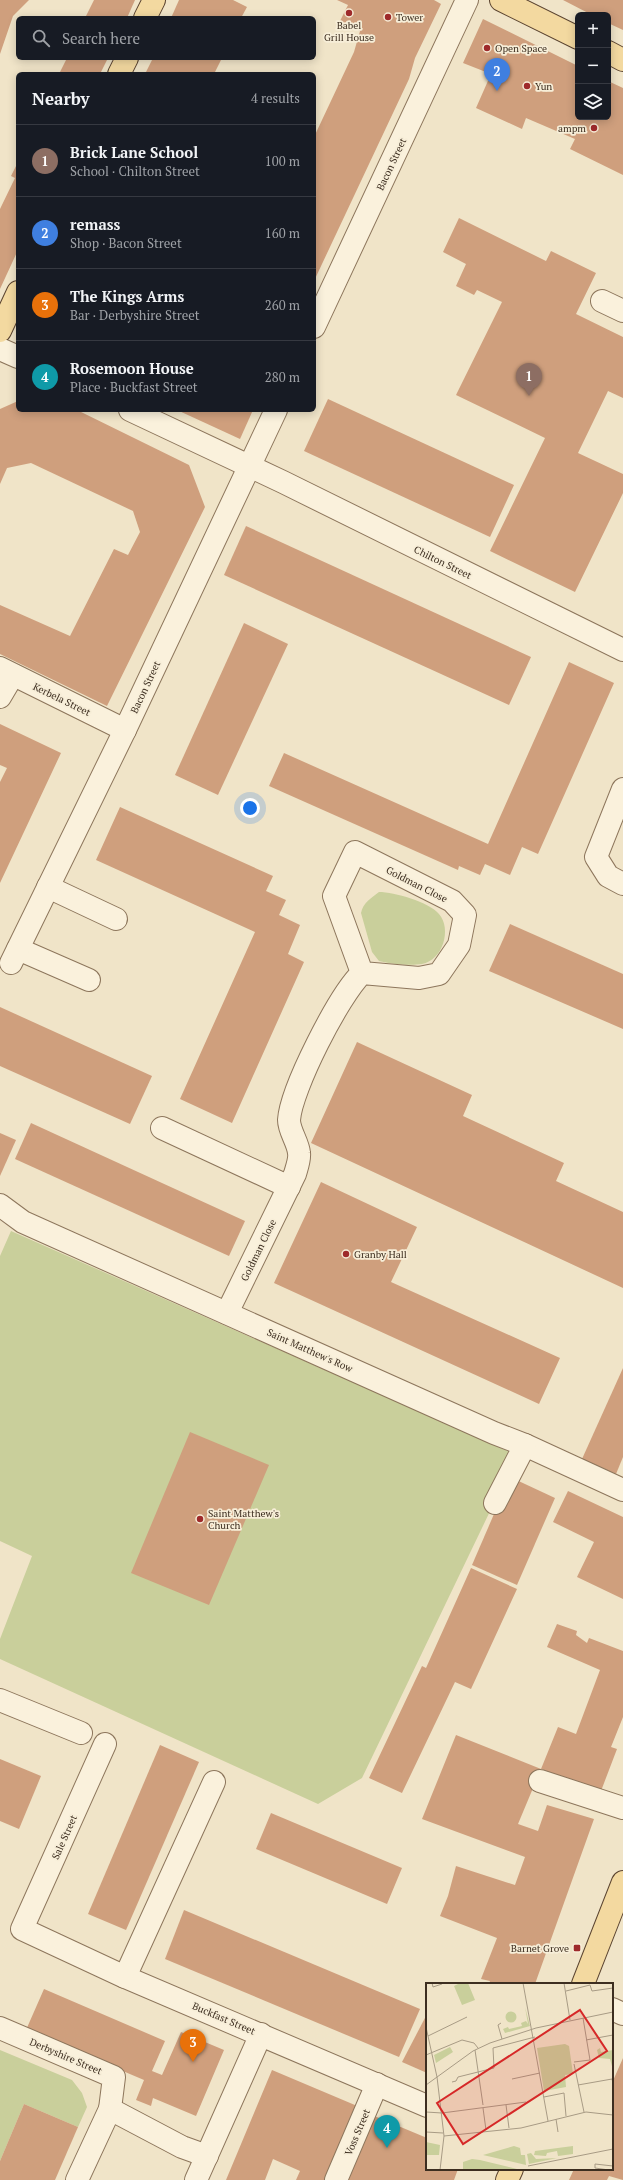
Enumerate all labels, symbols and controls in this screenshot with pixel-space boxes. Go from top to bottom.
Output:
marker: Babel Grill House [344,8,354,18]
place label: Tower [396,11,423,24]
marker: Tower [383,12,393,22]
map controls [575,12,611,120]
button: + [575,12,611,48]
search box [16,16,316,60]
place label: Babel Grill House [324,19,374,44]
icon: search [30,27,52,49]
text: Search here [62,28,140,48]
place label: Open Space [495,42,547,55]
marker: Open Space [482,43,492,53]
button: − [575,48,611,84]
pin: 2 [484,58,510,91]
place label: Yun [535,80,552,93]
marker: Yun [522,81,532,91]
button: layers [575,84,611,120]
text: Nearby [32,87,90,110]
text: 4 results [251,89,300,107]
place label: ampm [558,122,586,135]
marker: ampm [589,123,599,133]
street label: Bacon Street [374,136,409,192]
text: Brick Lane School [70,142,198,162]
text: 1 [41,152,49,170]
text: 100 m [265,152,300,170]
text: School · Chilton Street [70,162,200,180]
text: remass [70,214,120,234]
text: 2 [41,224,49,242]
text: 160 m [265,224,300,242]
text: Shop · Bacon Street [70,234,182,252]
text: The Kings Arms [70,286,184,306]
text: 3 [41,296,49,314]
text: 260 m [265,296,300,314]
text: Bar · Derbyshire Street [70,306,200,324]
text: Rosemoon House [70,358,194,378]
pin: 1 [516,363,542,396]
text: 4 [41,368,49,386]
text: 280 m [265,368,300,386]
text: Place · Buckfast Street [70,378,198,396]
street label: Chilton Street [412,543,474,582]
street label: Bacon Street [128,659,163,715]
street label: Kerbela Street [31,680,93,719]
your location [240,798,260,818]
street label: Goldman Close [384,863,450,906]
street label: Goldman Close [238,1217,279,1283]
place label: Granby Hall [354,1248,407,1261]
marker: Granby Hall [341,1249,351,1259]
street label: Saint Matthew's Row [265,1326,355,1375]
place label: Saint Matthew's Church [208,1507,279,1532]
marker: Saint Matthew's Church [195,1514,205,1524]
street label: Sale Street [49,1813,80,1862]
place label: Barnet Grove [511,1942,569,1955]
marker: Barnet Grove [572,1943,582,1953]
inset map [426,1983,613,2170]
street label: Buckfast Street [190,1999,258,2038]
pin: 3 [180,2029,206,2062]
street label: Derbyshire Street [28,2035,104,2078]
street label: Voss Street [342,2107,373,2157]
pin: 4 [374,2115,400,2148]

